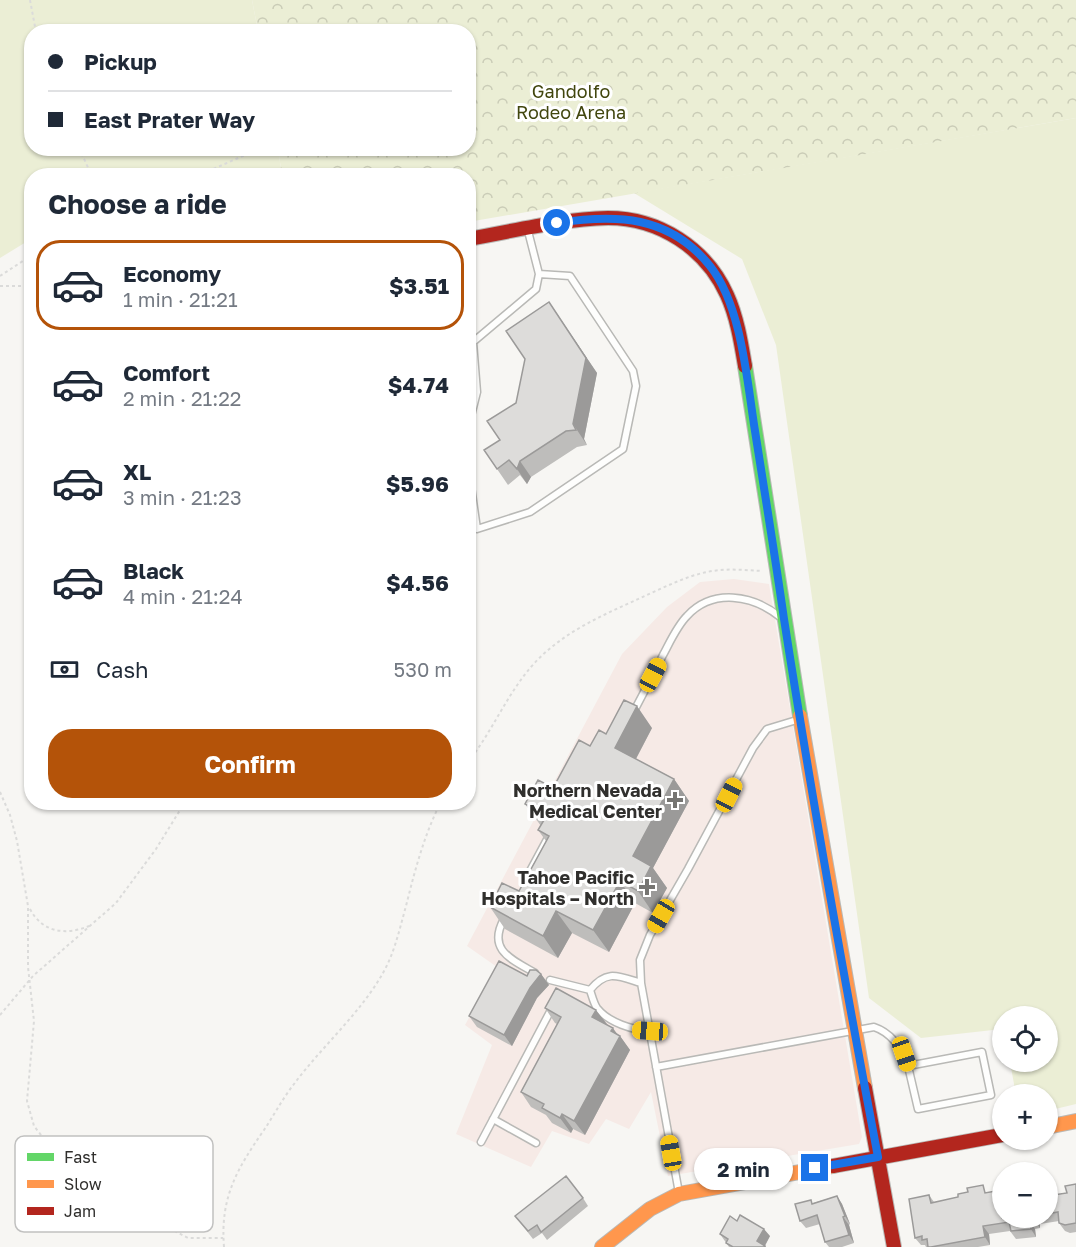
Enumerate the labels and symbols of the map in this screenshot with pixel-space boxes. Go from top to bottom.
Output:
park label: Gandolfo Rodeo Arena [516,80,626,123]
route start [543,209,570,236]
car [637,655,669,695]
car [713,775,745,815]
place label: Northern Nevada Medical Center [513,779,662,822]
marker: Northern Nevada Medical Center [666,791,684,809]
place label: Tahoe Pacific Hospitals – North [481,866,634,909]
marker: Tahoe Pacific Hospitals – North [638,878,656,896]
car [644,896,678,936]
car [631,1021,669,1041]
car [890,1034,918,1074]
car [659,1134,683,1172]
legend [15,1136,213,1232]
text: Fast [64,1147,97,1167]
callout: 2 min [695,1147,794,1189]
route end [801,1154,828,1181]
text: Slow [64,1174,102,1194]
text: Jam [64,1201,96,1221]

